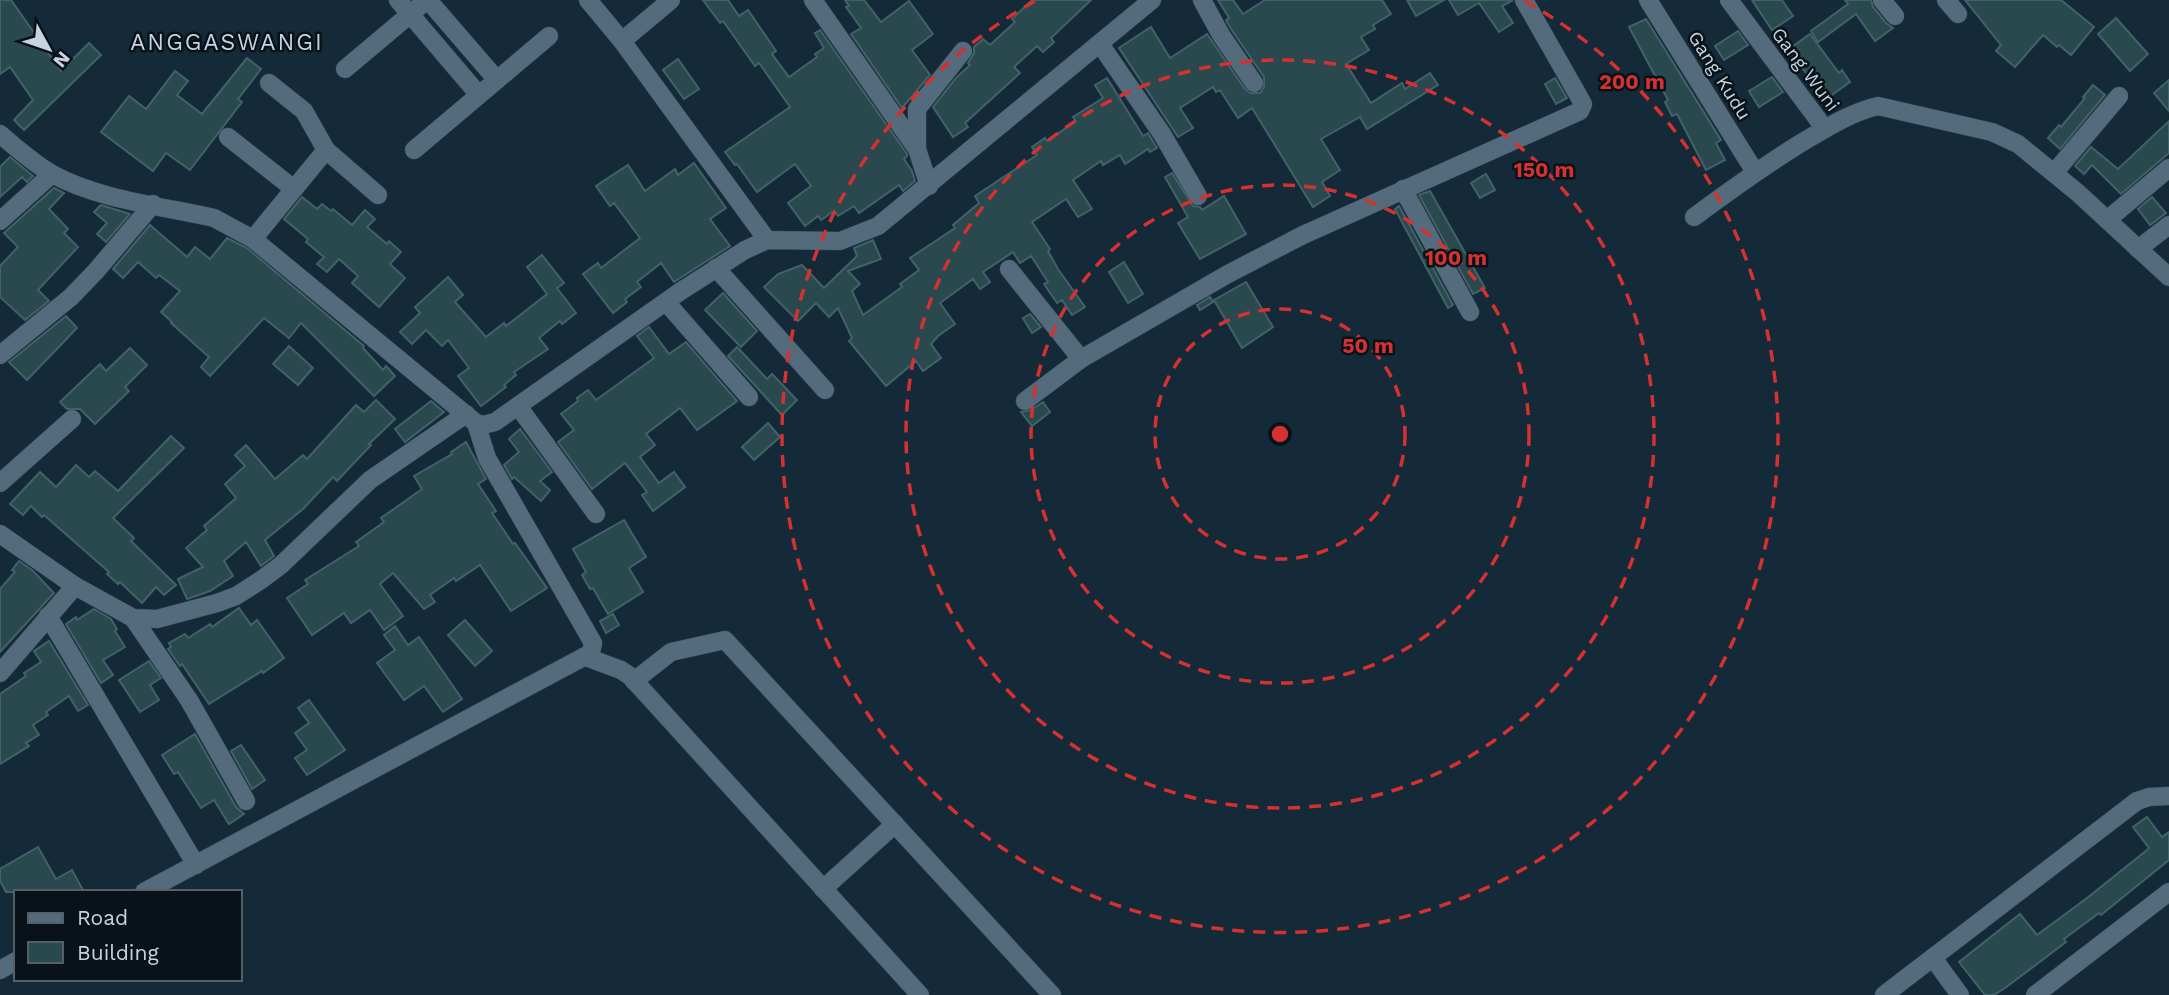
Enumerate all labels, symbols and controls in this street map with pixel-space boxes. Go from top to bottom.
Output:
north arrow [14,14,84,84]
street label: Gang Wuni [1767,23,1845,116]
street label: Gang Kudu [1683,27,1756,124]
district label: ANGGASWANGI [130,29,324,56]
text: N [48,47,75,72]
text: 200 m [1599,69,1665,94]
text: 150 m [1514,157,1574,182]
text: 100 m [1425,245,1487,270]
text: 50 m [1342,333,1394,358]
centre of rings [1268,422,1292,446]
legend [14,890,242,981]
text: Road [77,905,128,930]
text: Building [77,940,159,965]

